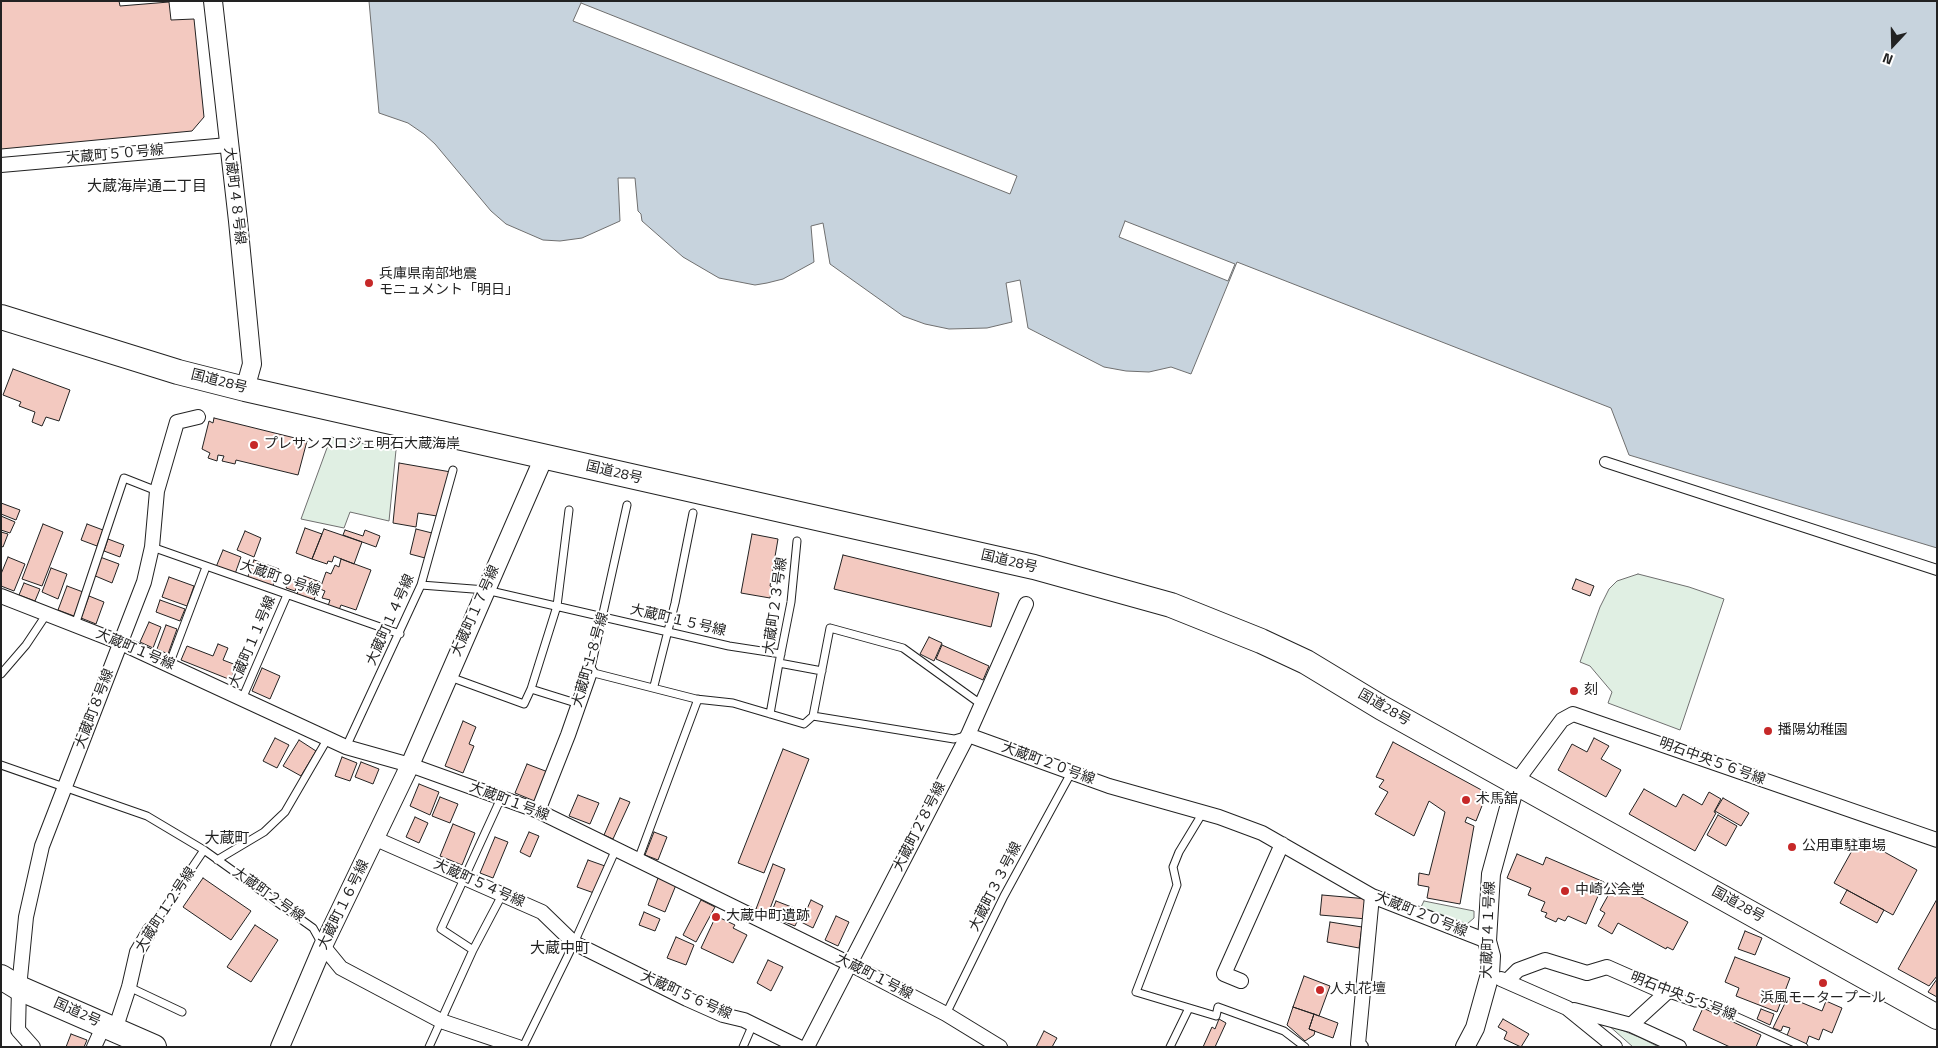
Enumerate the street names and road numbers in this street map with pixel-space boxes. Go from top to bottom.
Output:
street label: 大蔵町５０号線 [65,142,165,168]
street label: 大蔵町４８号線 [220,146,248,246]
street label: 国道28号 [189,367,249,397]
street label: 国道28号 [584,458,644,488]
street label: 国道28号 [979,547,1039,577]
street label: 大蔵町２３号線 [761,556,791,656]
street label: 大蔵町９号線 [238,557,322,601]
street label: 大蔵町１７号線 [448,563,504,659]
street label: 大蔵町１４号線 [363,572,419,668]
street label: 大蔵町１１号線 [226,594,280,690]
street label: 大蔵町１５号線 [628,602,728,640]
street label: 大蔵町１８号線 [569,611,613,709]
street label: 大蔵町１号線 [93,626,177,674]
street label: 大蔵町８号線 [72,667,118,751]
street label: 国道28号 [1355,686,1413,730]
street label: 明石中央５６号線 [1657,735,1767,789]
street label: 大蔵町２０号線 [999,739,1097,789]
street label: 大蔵町１号線 [467,779,551,825]
street label: 大蔵町２８号線 [890,780,950,874]
street label: 大蔵町３３号線 [966,840,1026,934]
street label: 大蔵町５４号線 [431,856,527,912]
street label: 大蔵町１６号線 [315,857,373,953]
street label: 大蔵町１２号線 [132,864,200,956]
street label: 大蔵町２号線 [229,864,307,926]
street label: 大蔵町４１号線 [1479,881,1499,979]
street label: 国道28号 [1709,884,1767,926]
street label: 大蔵町２０号線 [1372,889,1470,941]
street label: 大蔵町１号線 [833,950,915,1004]
street label: 大蔵町５６号線 [638,968,734,1024]
street label: 明石中央５５号線 [1628,969,1738,1025]
street label: 国道2号 [51,995,103,1031]

